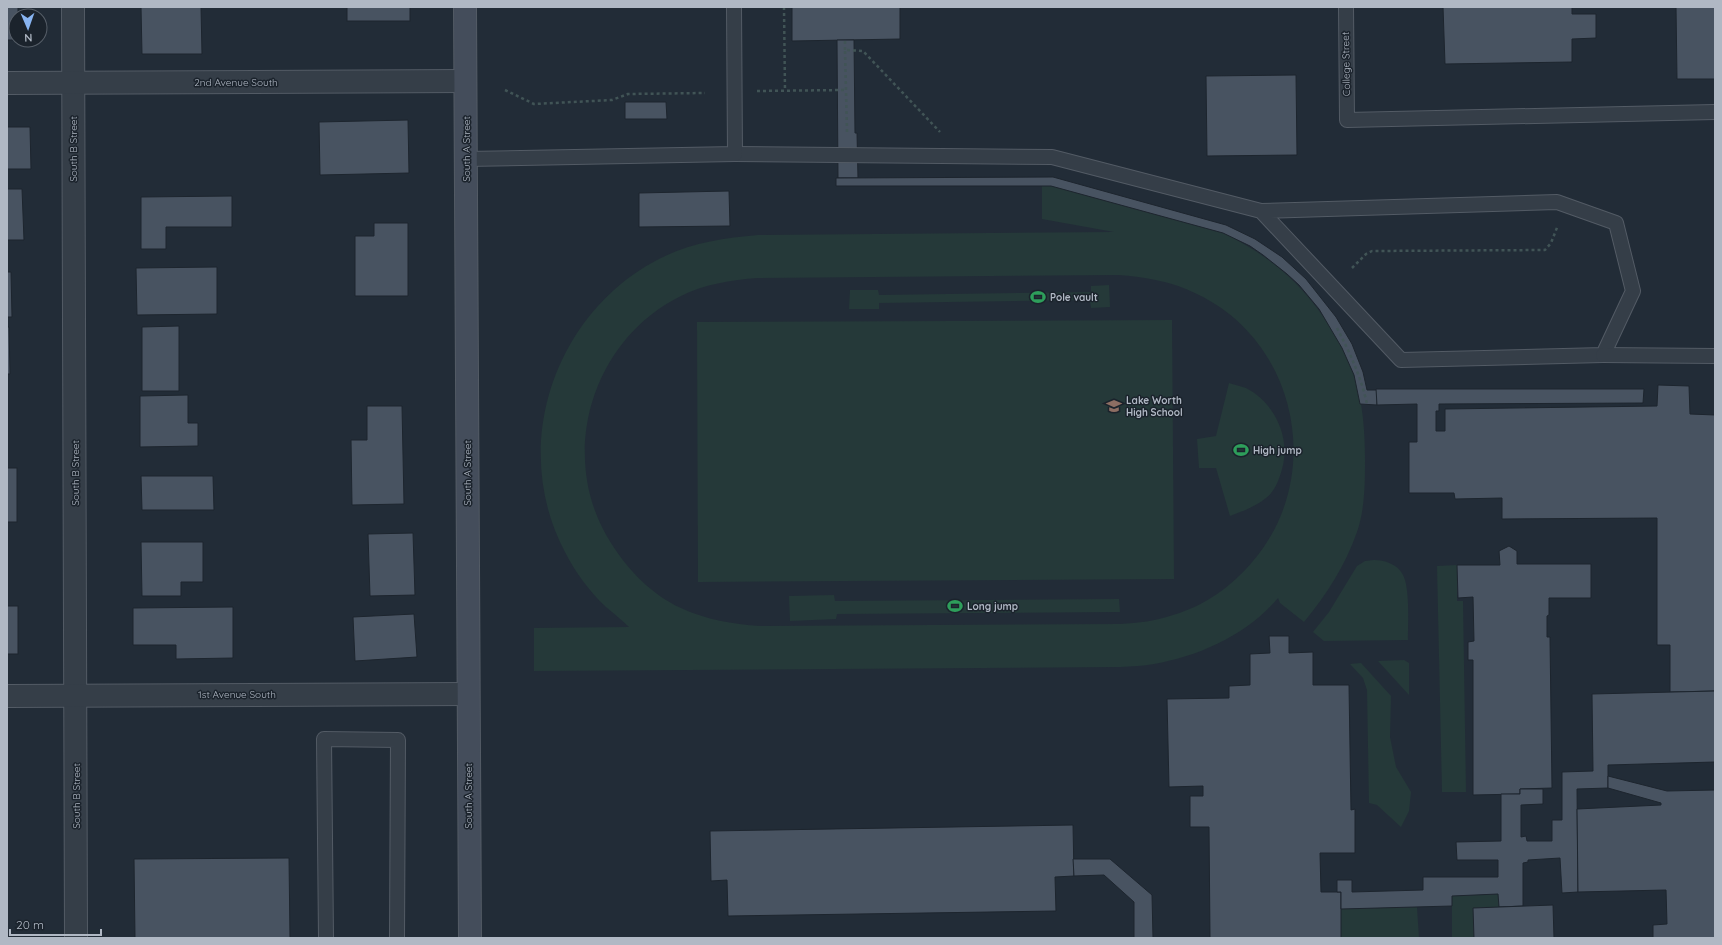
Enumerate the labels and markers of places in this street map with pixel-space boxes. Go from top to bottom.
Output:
sports icon: Pole vault [1029,288,1047,306]
place label: Pole vault [1050,291,1098,304]
place label: Lake Worth High School [1126,394,1183,419]
school or university icon: Lake Worth High School [1105,397,1123,415]
sports icon: High jump [1232,441,1250,459]
place label: High jump [1253,444,1302,457]
sports icon: Long jump [946,597,964,615]
place label: Long jump [967,600,1018,613]

